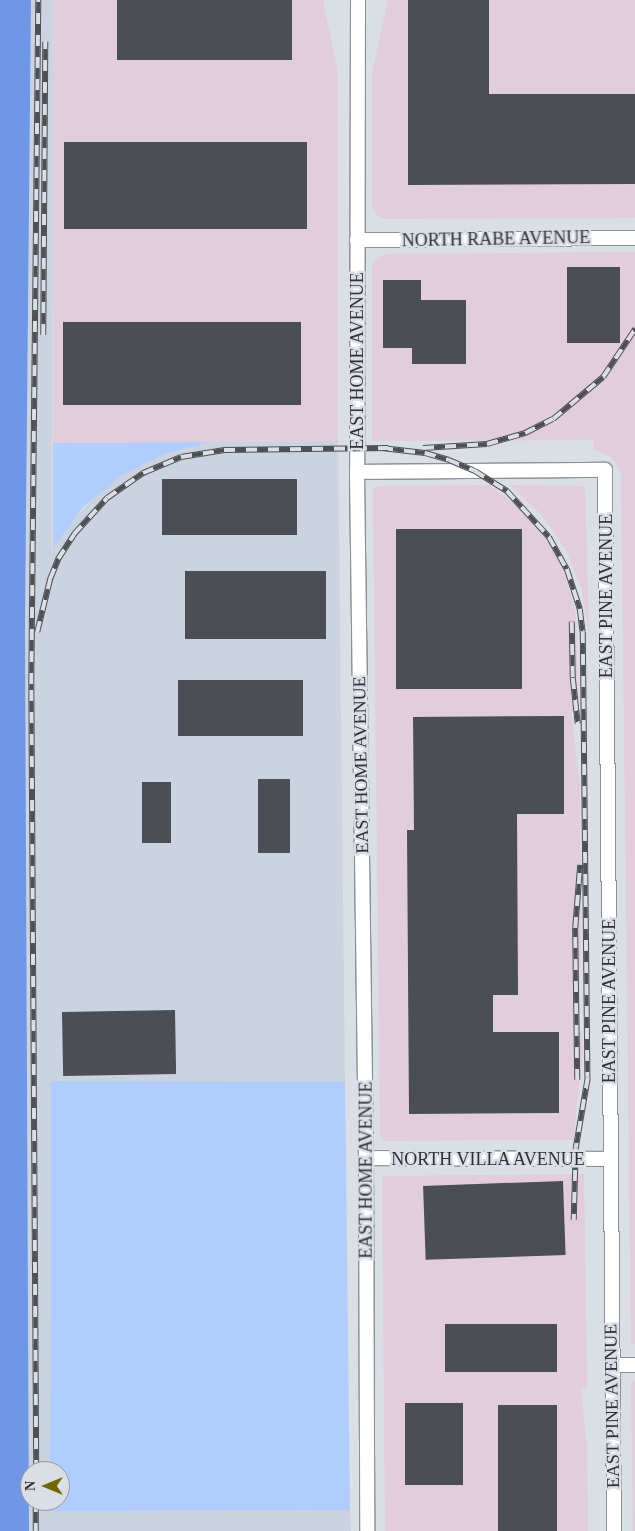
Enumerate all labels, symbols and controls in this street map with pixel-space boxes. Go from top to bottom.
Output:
street label: NORTH RABE AVENUE [401,227,591,251]
street label: EAST HOME AVENUE [346,272,368,450]
street label: EAST PINE AVENUE [595,513,617,679]
street label: EAST HOME AVENUE [349,675,373,855]
street label: EAST PINE AVENUE [598,918,620,1084]
street label: EAST HOME AVENUE [355,1081,377,1259]
street label: NORTH VILLA AVENUE [390,1148,586,1170]
street label: EAST PINE AVENUE [600,1323,624,1489]
north arrow [20,1461,70,1511]
text: N [23,1481,38,1491]

